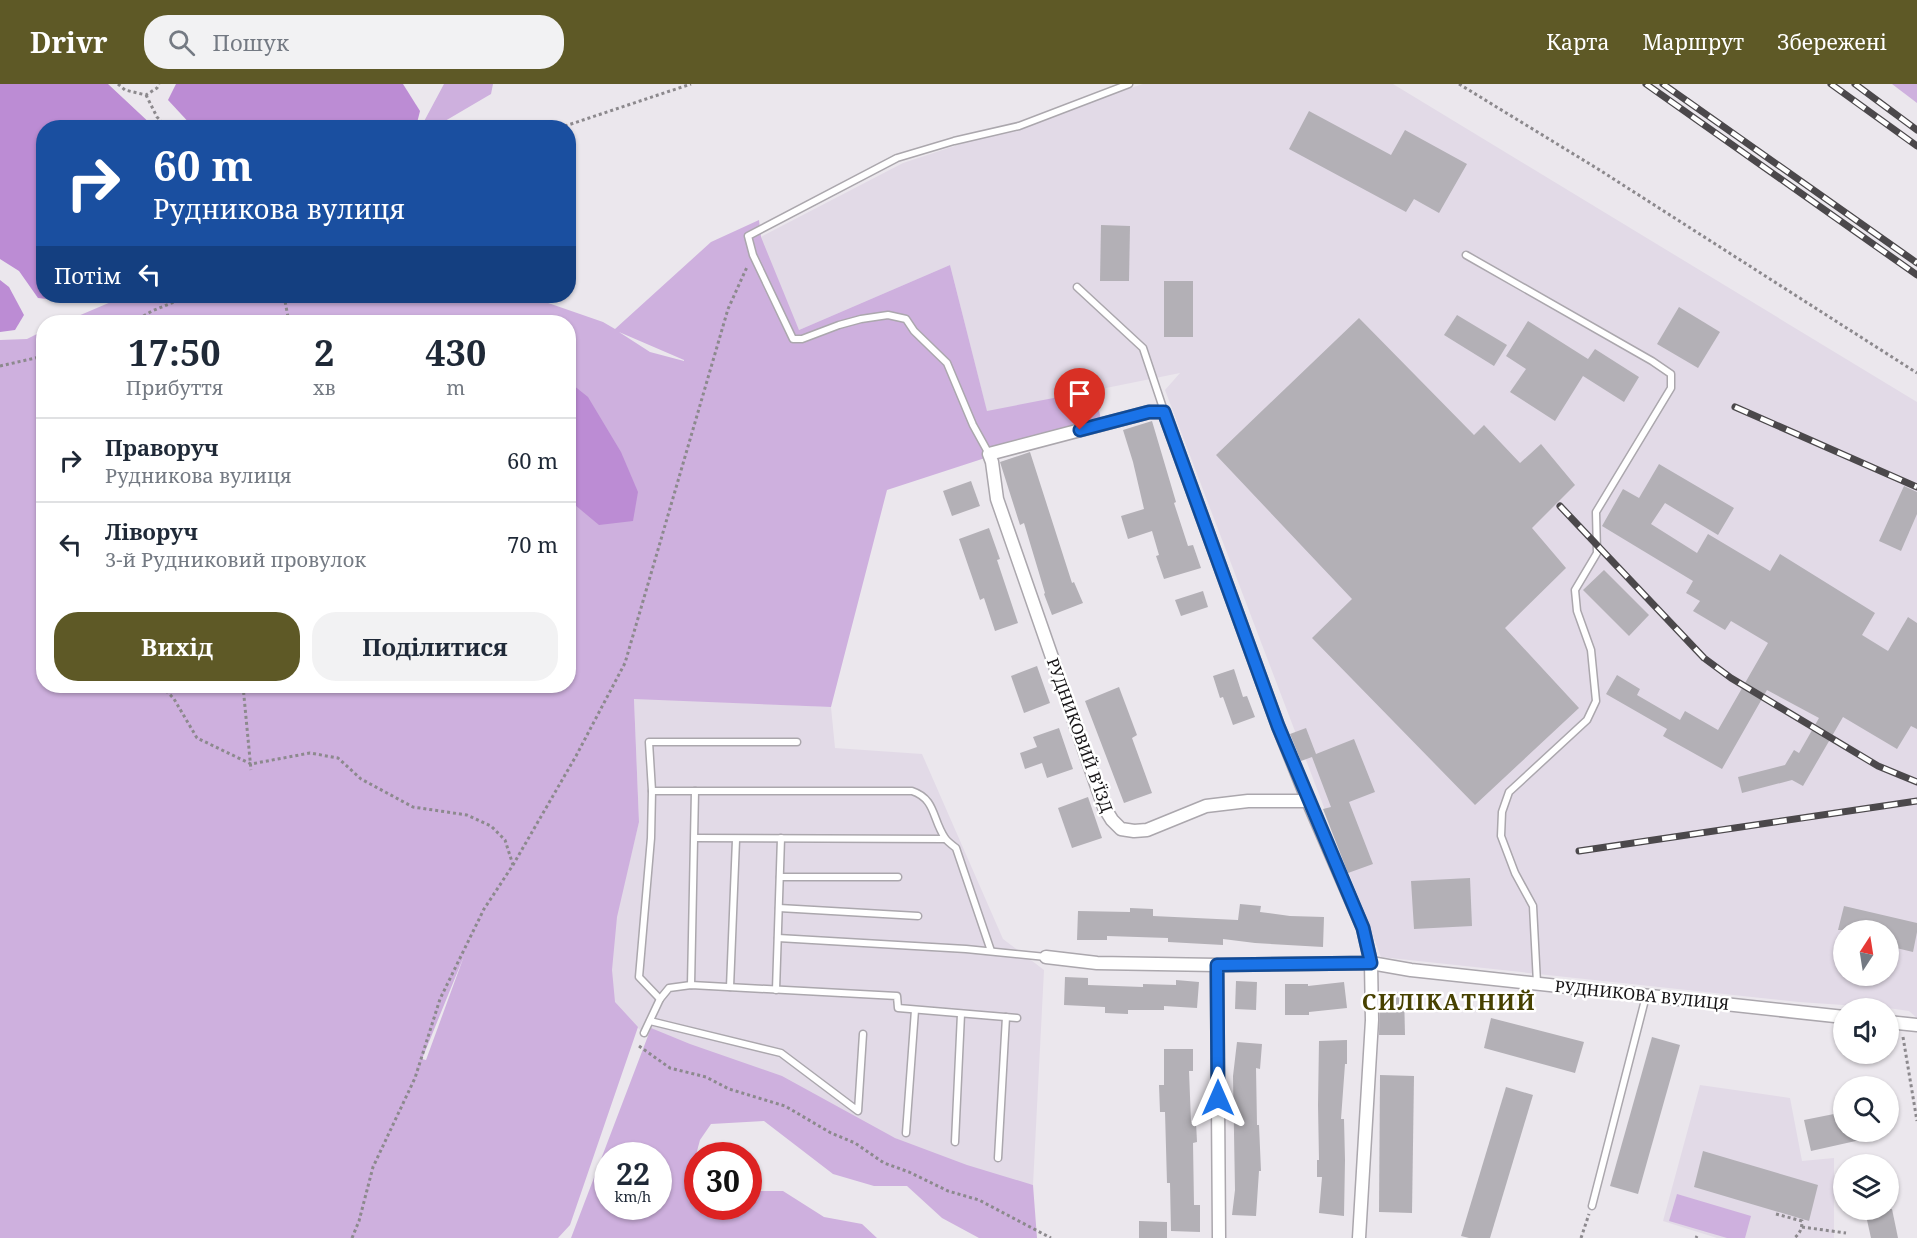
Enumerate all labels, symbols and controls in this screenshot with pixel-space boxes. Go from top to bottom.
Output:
search box [144,15,564,69]
text: Drivr [30,23,108,61]
icon: search [165,26,198,59]
text: Пошук [213,27,289,57]
text: Карта [1546,28,1609,56]
text: Маршрут [1642,28,1744,56]
text: Збережені [1777,28,1887,56]
text: 60 m [153,136,253,193]
icon: right [54,144,132,222]
text: Рудникова вулиця [153,190,405,227]
icon: left [133,258,166,291]
text: Потім [54,260,121,290]
text: 17:50 [128,328,221,377]
text: 2 [314,328,334,377]
text: 430 [425,328,486,377]
pin [1054,368,1105,430]
text: Прибуття [126,374,223,401]
text: хв [313,374,336,401]
text: m [446,374,465,401]
icon: arrive [1063,377,1096,410]
text: Праворуч [105,432,219,462]
icon: right [54,444,87,477]
text: 60 m [507,445,558,475]
text: Рудникова вулиця [105,462,292,489]
text: Ліворуч [105,516,198,546]
icon: left [54,528,87,561]
text: 70 m [507,529,558,559]
text: 3-й Рудниковий провулок [105,546,366,573]
button: Вихід [54,612,300,681]
button: Поділитися [312,612,558,681]
street label: РУДНИКОВИЙ В’ЇЗД [1042,655,1118,815]
north arrow [1833,920,1899,986]
map controls [1833,920,1899,1220]
street label: РУДНИКОВА ВУЛИЦЯ [1554,975,1730,1015]
district label: СИЛІКАТНИЙ [1362,986,1536,1016]
button: sound [1833,998,1899,1064]
position arrow [1186,1066,1250,1130]
button: search [1833,1076,1899,1142]
speed limit sign: 30 [684,1142,762,1220]
text: 22 [616,1153,650,1194]
button: layers [1833,1154,1899,1220]
text: km/h [615,1186,651,1206]

